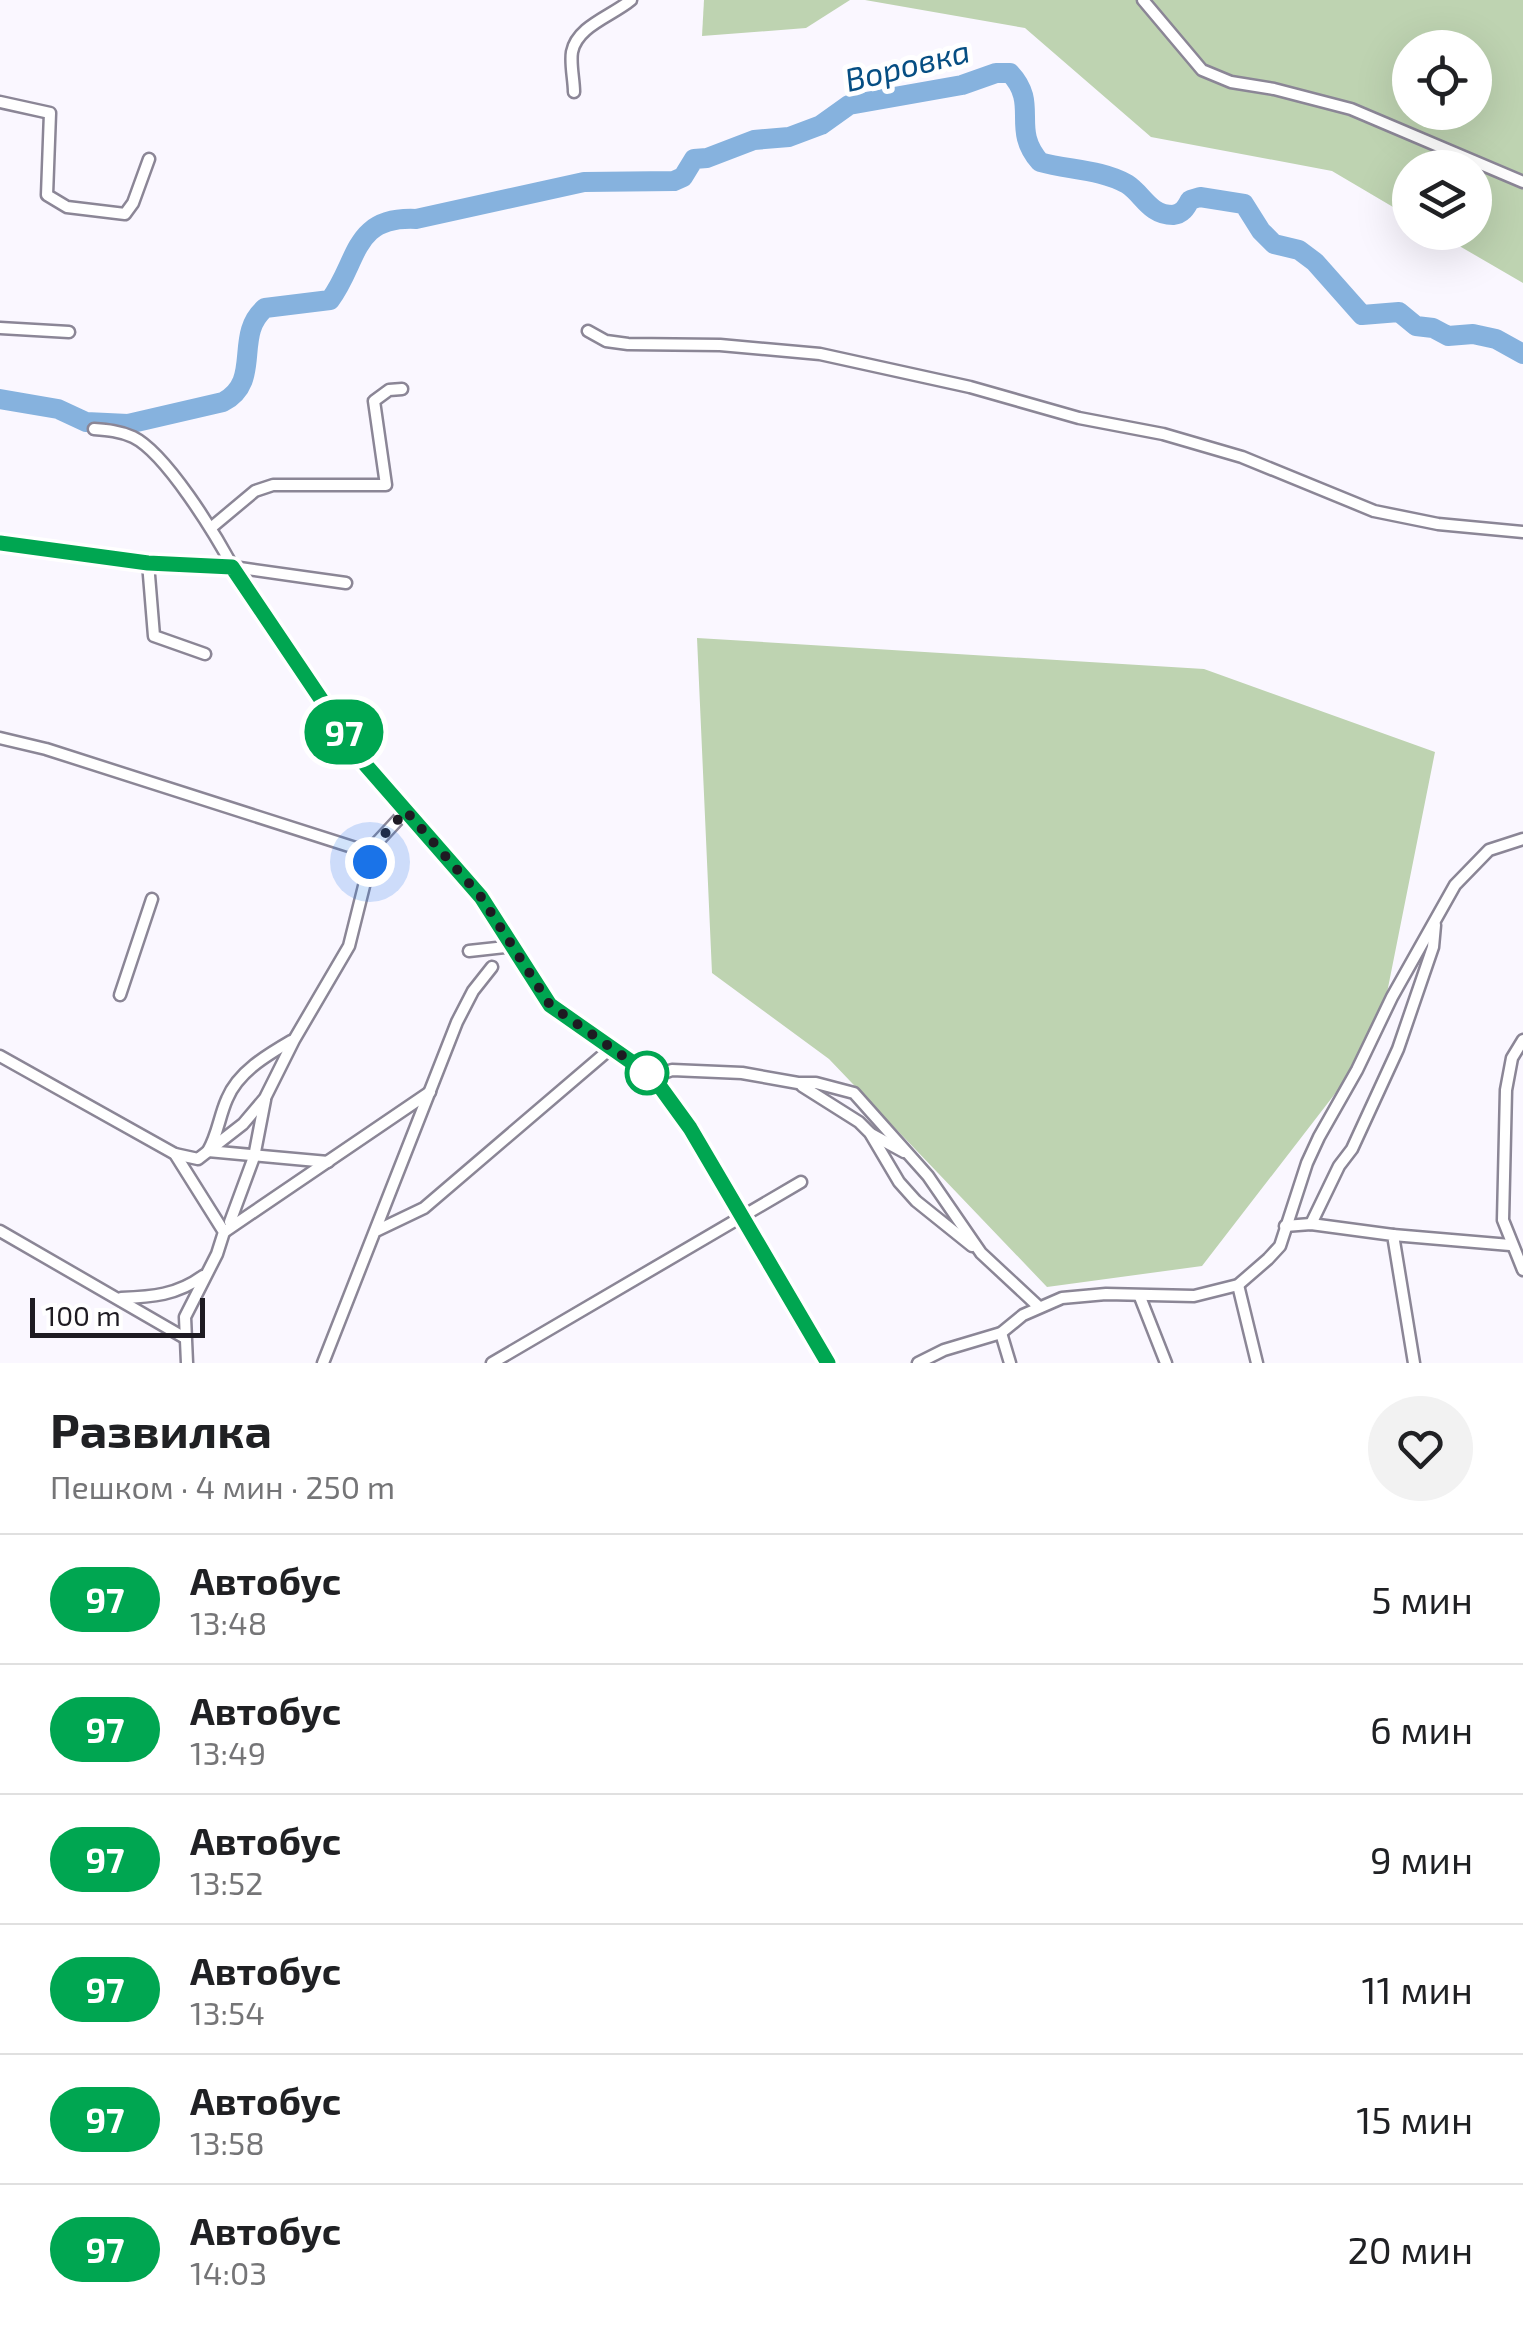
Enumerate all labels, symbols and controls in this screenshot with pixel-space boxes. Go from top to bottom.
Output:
water label: Воровка [841,30,973,98]
map controls [1392,30,1492,250]
button: locate [1392,30,1492,130]
button: layers [1392,150,1492,250]
line badge: 97 [299,700,389,764]
text: 97 [324,711,364,753]
your location [345,837,395,887]
unlabelled marker [626,1052,668,1094]
scale bar [30,1293,205,1338]
text: 100 m [45,1298,121,1332]
button: heart [1368,1396,1473,1501]
text: Развилка [50,1400,272,1458]
text: Пешком · 4 мин · 250 m [50,1467,395,1505]
text: Автобус [190,1557,341,1603]
text: 5 мин [1371,1576,1473,1622]
text: 97 [85,1578,125,1620]
text: 13:48 [190,1603,267,1641]
text: Автобус [190,1687,341,1733]
text: 6 мин [1370,1706,1473,1752]
text: 97 [85,1708,125,1750]
text: 13:49 [190,1733,266,1771]
text: Автобус [190,1817,341,1863]
text: 9 мин [1370,1836,1473,1882]
text: 97 [85,1838,125,1880]
text: 13:52 [190,1863,263,1901]
text: Автобус [190,1947,341,1993]
text: 11 мин [1361,1966,1473,2012]
text: 97 [85,1968,125,2010]
text: 13:54 [190,1993,265,2031]
text: Автобус [190,2077,341,2123]
text: 15 мин [1356,2096,1473,2142]
text: 97 [85,2098,125,2140]
text: 13:58 [190,2123,265,2161]
text: Автобус [190,2207,341,2253]
text: 20 мин [1347,2226,1473,2272]
text: 97 [85,2228,125,2270]
text: 14:03 [190,2253,267,2291]

